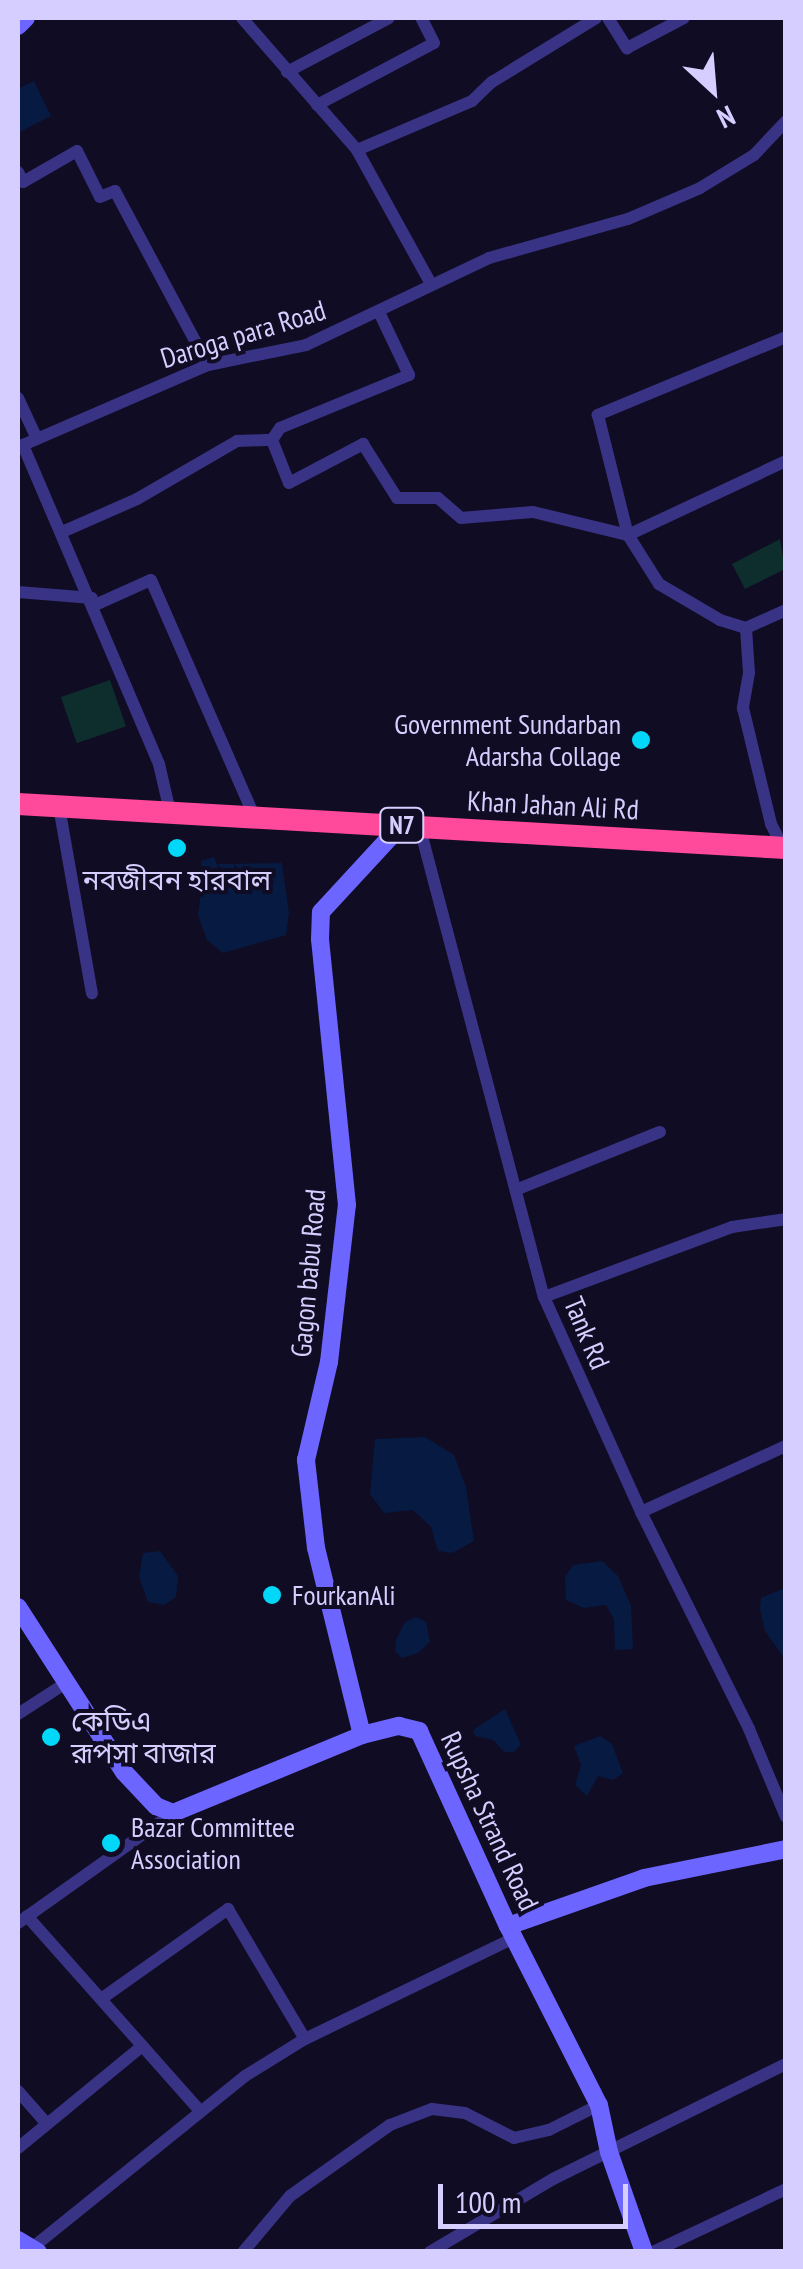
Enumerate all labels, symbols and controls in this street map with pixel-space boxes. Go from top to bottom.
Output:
north arrow [663,40,763,140]
text: N [711,97,741,137]
street label: Daroga para Road [156,293,330,375]
place label: Government Sundarban Adarsha Collage [394,707,621,773]
marker: Government Sundarban Adarsha Collage [630,729,652,751]
street label: Khan Jahan Ali Rd [466,784,640,826]
road number: N7 [377,805,427,845]
marker: নবজীবন হারবাল [166,837,188,859]
place label: নবজীবন হারবাল [83,863,271,897]
street label: Gagon babu Road [284,1187,332,1359]
street label: Tank Rd [557,1291,617,1375]
place label: FourkanAli [292,1578,396,1612]
marker: FourkanAli [261,1584,283,1606]
place label: কেডিএ রূপসা বাজার [71,1704,216,1770]
marker: কেডিএ রূপসা বাজার [40,1726,62,1748]
street label: Rupsha Strand Road [434,1726,546,1916]
place label: Bazar Committee Association [131,1810,295,1876]
marker: Bazar Committee Association [100,1832,122,1854]
scale bar [443,2164,633,2226]
text: 100 m [455,2182,521,2221]

